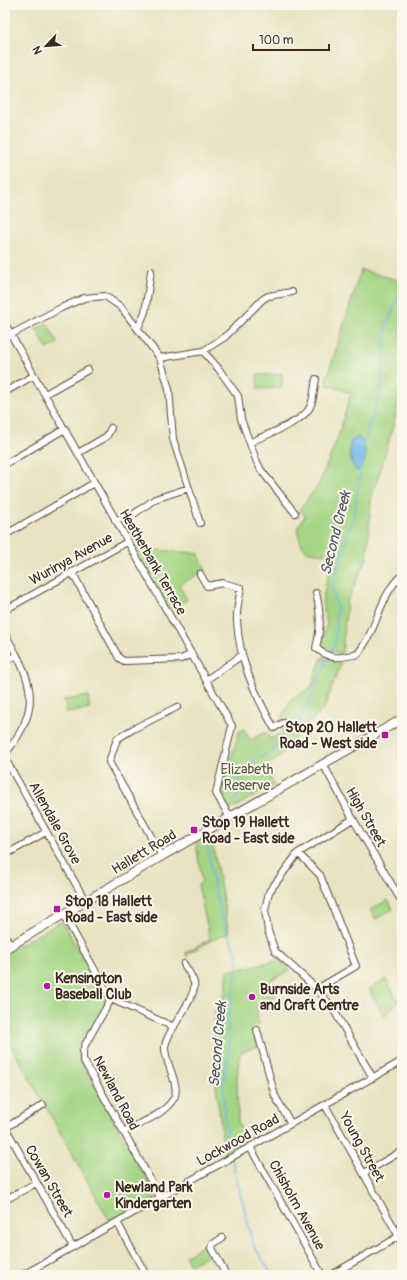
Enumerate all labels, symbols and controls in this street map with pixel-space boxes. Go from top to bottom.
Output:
north arrow [26,26,66,66]
scale bar [253,26,329,52]
text: 100 m [259,33,294,48]
text: N [30,43,45,56]
water label: Second Creek [316,487,356,577]
street label: Heatherbank Terrace [116,506,190,618]
street label: Wurinya Avenue [26,529,116,589]
place label: Stop 20 Hallett Road - West side [280,719,378,752]
marker: Stop 20 Hallett Road - West side [380,730,390,740]
park label: Elizabeth Reserve [221,761,273,794]
street label: Allendale Grove [25,779,85,867]
street label: High Street [342,784,390,850]
place label: Stop 19 Hallett Road - East side [202,814,296,847]
marker: Stop 19 Hallett Road - East side [189,825,199,835]
street label: Hallett Road [109,826,179,878]
place label: Stop 18 Hallett Road - East side [65,893,159,926]
marker: Stop 18 Hallett Road - East side [52,904,62,914]
place label: Kensington Baseball Club [55,970,132,1003]
marker: Kensington Baseball Club [42,981,52,991]
place label: Burnside Arts and Craft Centre [260,981,360,1014]
marker: Burnside Arts and Craft Centre [247,992,257,1002]
water label: Second Creek [205,999,231,1088]
street label: Newland Road [89,1053,143,1133]
street label: Young Street [335,1108,388,1185]
street label: Lockwood Road [194,1110,282,1170]
street label: Cowan Street [22,1142,77,1220]
street label: Chisholm Avenue [265,1157,329,1253]
place label: Newland Park Kindergarten [115,1179,193,1212]
marker: Newland Park Kindergarten [102,1190,112,1200]

